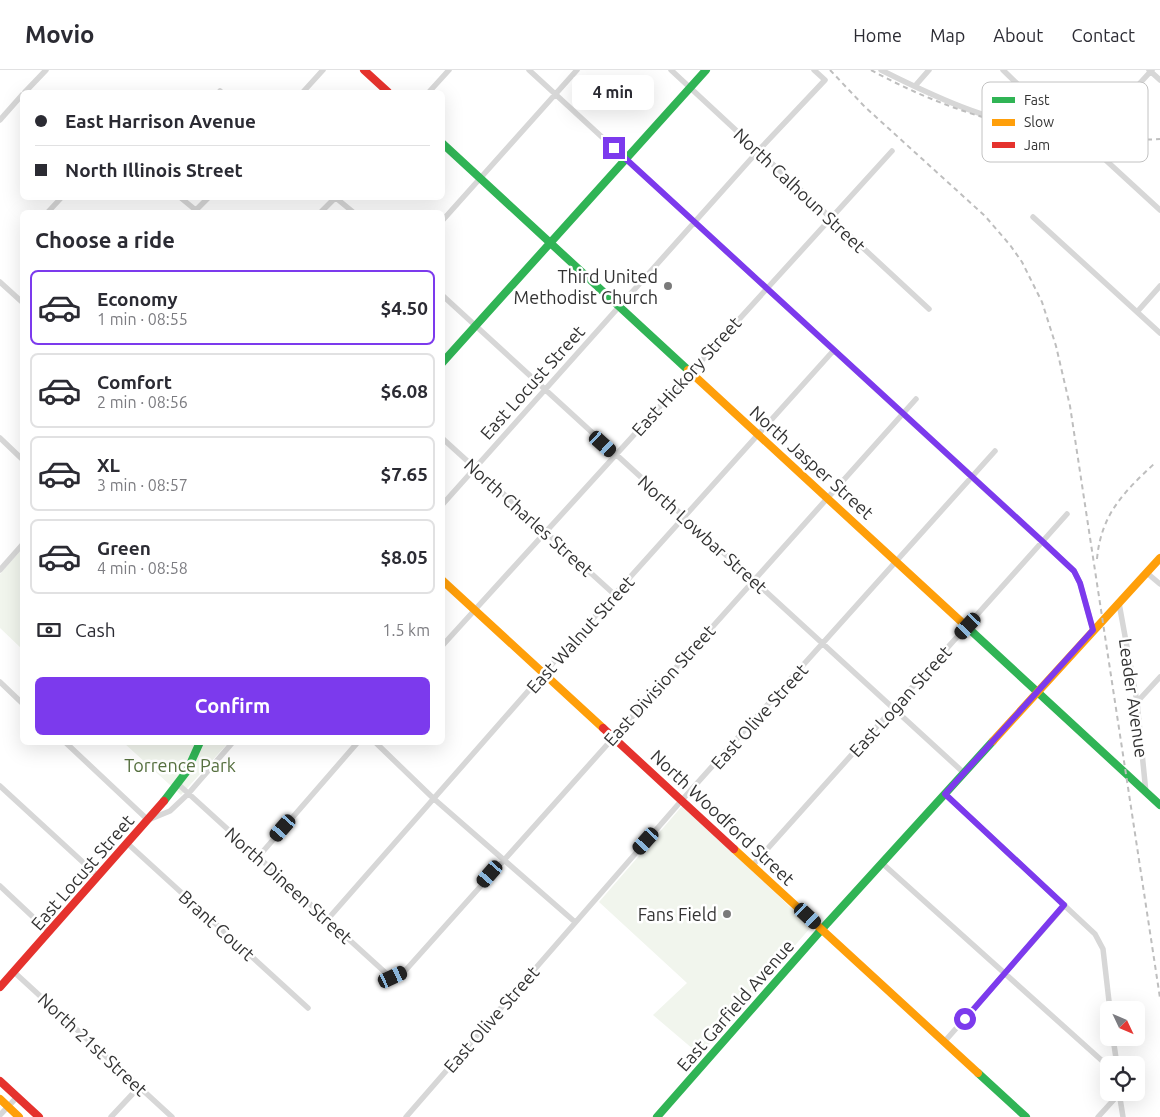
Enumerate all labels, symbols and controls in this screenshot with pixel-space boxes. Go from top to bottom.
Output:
text: Movio [25,21,95,48]
text: Home [853,25,902,45]
text: Map [930,25,965,45]
text: About [993,25,1043,45]
text: Contact [1071,25,1135,45]
callout: 4 min [573,75,655,110]
legend [982,82,1148,162]
text: 4 min [593,83,633,101]
text: Fast [1024,92,1050,108]
text: East Harrison Avenue [65,110,256,132]
text: Slow [1024,114,1054,130]
street label: North Calhoun Street [730,124,870,256]
route end [603,137,625,159]
text: Jam [1024,137,1050,153]
text: North Illinois Street [65,159,243,181]
text: Choose a ride [35,227,175,252]
place label: Third United Methodist Church [514,266,658,307]
marker: Third United Methodist Church [662,280,674,292]
icon: car [37,285,82,330]
text: Economy [97,288,178,310]
text: $4.50 [380,297,428,319]
text: 1 min · 08:55 [97,310,188,328]
street label: East Hickory Street [627,312,745,440]
street label: East Locust Street [476,321,588,443]
icon: car [37,368,82,413]
text: Comfort [97,371,172,393]
text: $6.08 [380,380,428,402]
text: 2 min · 08:56 [97,393,188,411]
street label: North Jasper Street [746,401,878,523]
car [586,428,619,460]
icon: car [37,451,82,496]
text: XL [97,454,120,476]
street label: North Charles Street [461,454,597,580]
text: $7.65 [380,463,428,485]
street label: North Lowbar Street [635,471,771,597]
text: 3 min · 08:57 [97,476,188,494]
icon: car [37,534,82,579]
text: Green [97,537,151,559]
text: $8.05 [380,546,428,568]
text: 4 min · 08:58 [97,559,188,577]
street label: East Walnut Street [522,571,638,697]
car [952,610,983,642]
icon: cash [35,616,63,644]
text: Cash [75,619,116,641]
street label: East Division Street [599,620,719,750]
text: 1.5 km [382,621,430,639]
street label: Leader Avenue [1116,637,1152,759]
street label: East Logan Street [845,641,955,761]
street label: East Olive Street [707,659,811,773]
button: Confirm [35,677,430,735]
street label: North Woodford Street [647,745,799,889]
park label: Torrence Park [124,755,236,775]
street label: East Locust Street [27,810,137,934]
car [267,812,298,844]
street label: North Dineen Street [222,823,356,947]
car [630,825,661,857]
car [474,858,505,890]
street label: Brant Court [175,886,259,964]
car [791,900,824,932]
place label: Fans Field [638,904,717,924]
marker: Fans Field [721,908,733,920]
street label: East Garfield Avenue [672,935,798,1075]
street label: East Olive Street [439,962,543,1076]
car [376,964,409,990]
street label: North 21st Street [35,989,151,1099]
north arrow [1100,1001,1145,1046]
map controls [1100,1001,1145,1101]
route start [954,1008,976,1030]
button: locate [1100,1056,1145,1101]

